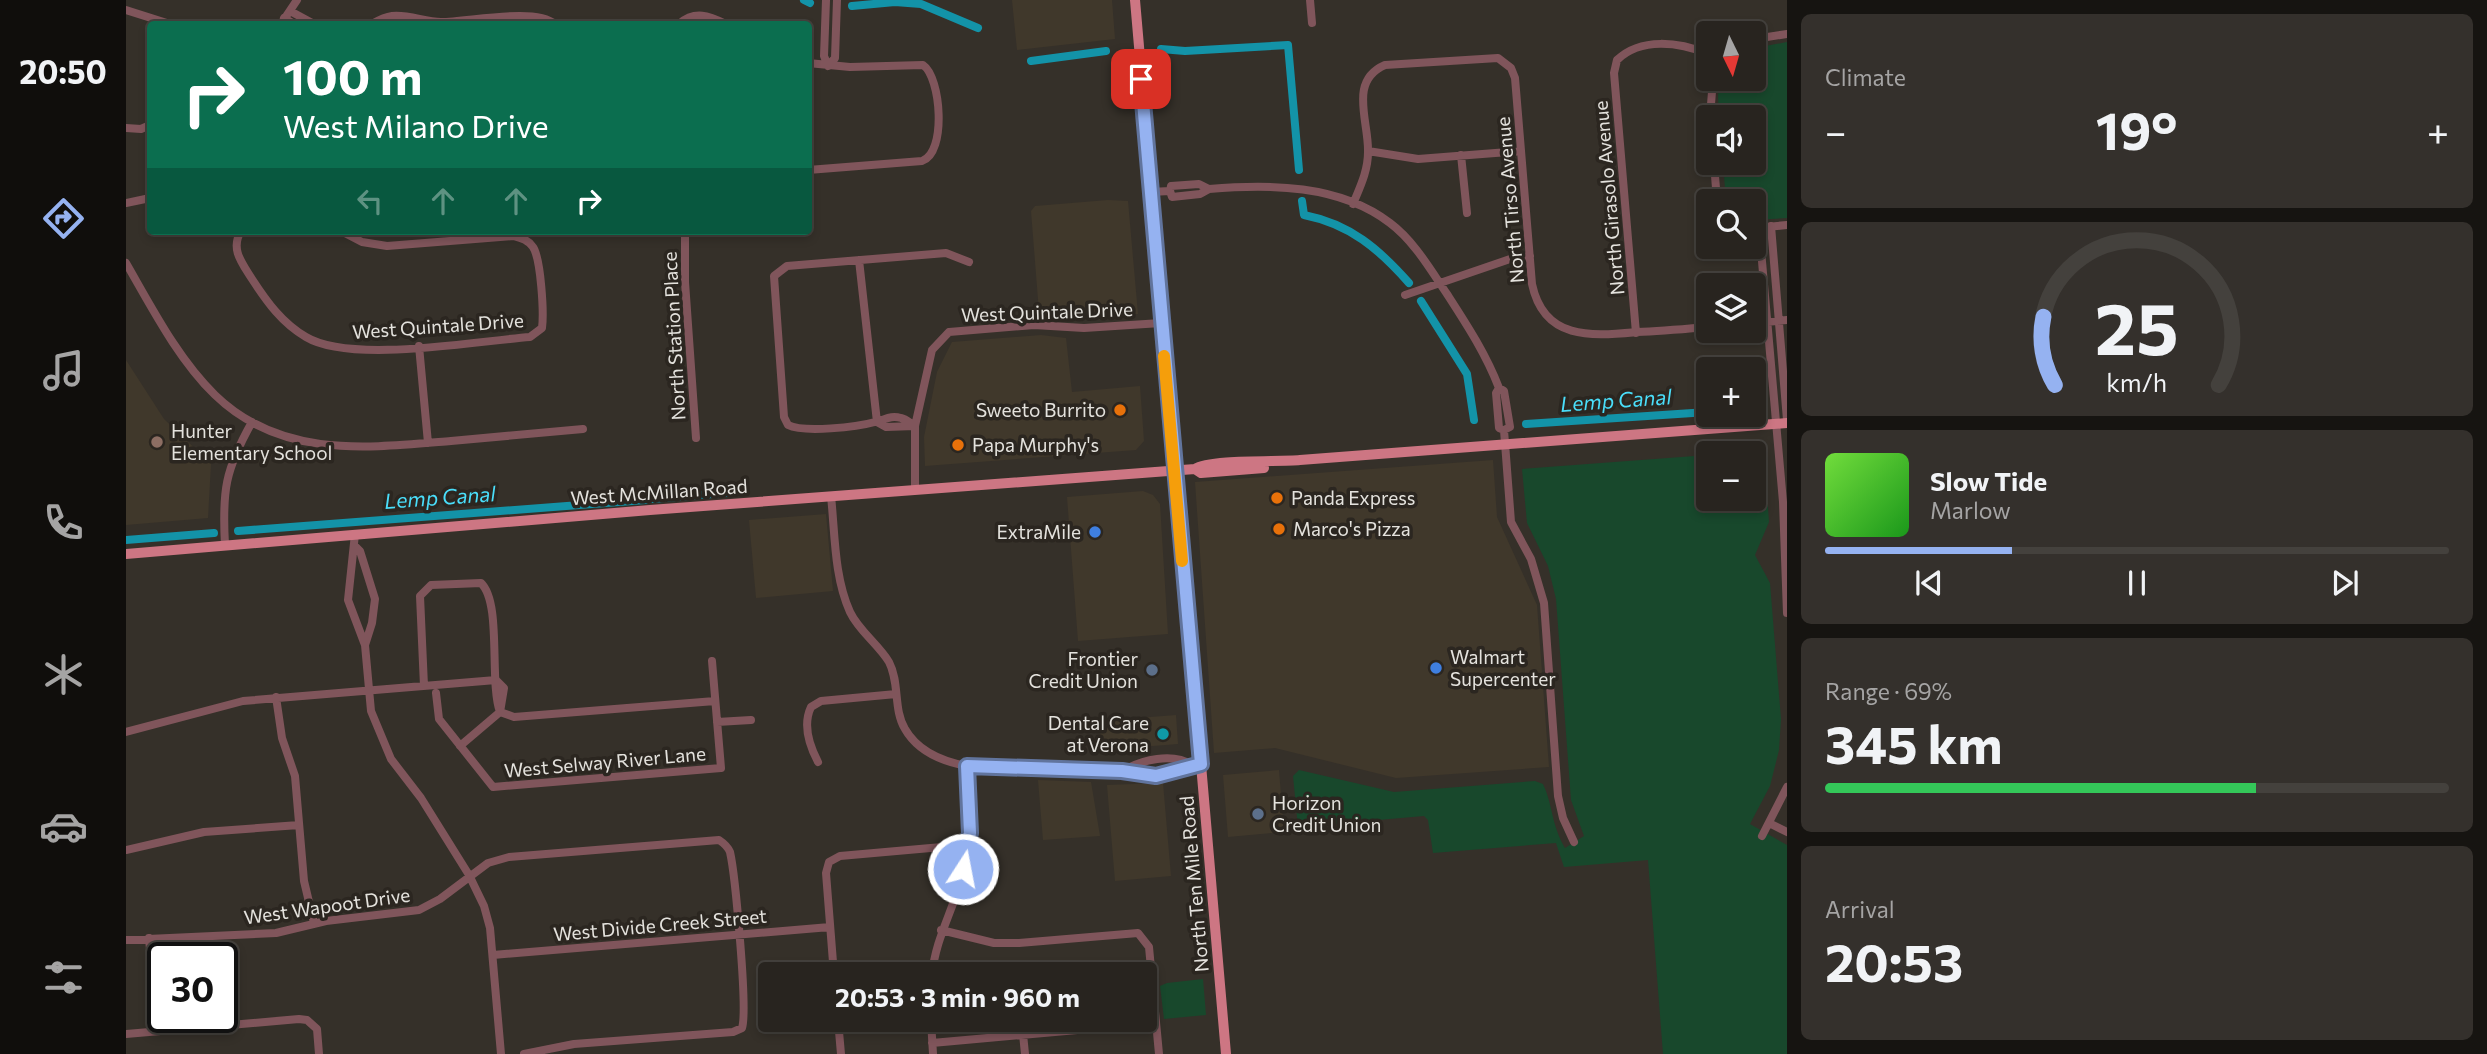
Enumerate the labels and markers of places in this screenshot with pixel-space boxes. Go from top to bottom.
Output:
pin [1111,49,1171,109]
place label: Sweeto Burrito [976,398,1106,421]
marker: Sweeto Burrito [1112,402,1128,418]
place label: Hunter Elementary School [171,419,332,464]
place label: Papa Murphy's [972,433,1099,456]
marker: Hunter Elementary School [149,434,165,450]
marker: Papa Murphy's [950,437,966,453]
place label: Panda Express [1291,486,1415,509]
marker: Panda Express [1269,490,1285,506]
place label: Marco's Pizza [1293,517,1411,540]
place label: ExtraMile [997,520,1081,543]
marker: Marco's Pizza [1271,521,1287,537]
marker: ExtraMile [1087,524,1103,540]
place label: Walmart Supercenter [1450,645,1556,690]
place label: Frontier Credit Union [1029,647,1138,692]
marker: Walmart Supercenter [1428,660,1444,676]
marker: Frontier Credit Union [1144,662,1160,678]
place label: Dental Care at Verona [1048,711,1149,756]
marker: Dental Care at Verona [1155,726,1171,742]
place label: Horizon Credit Union [1272,791,1381,836]
marker: Horizon Credit Union [1250,806,1266,822]

